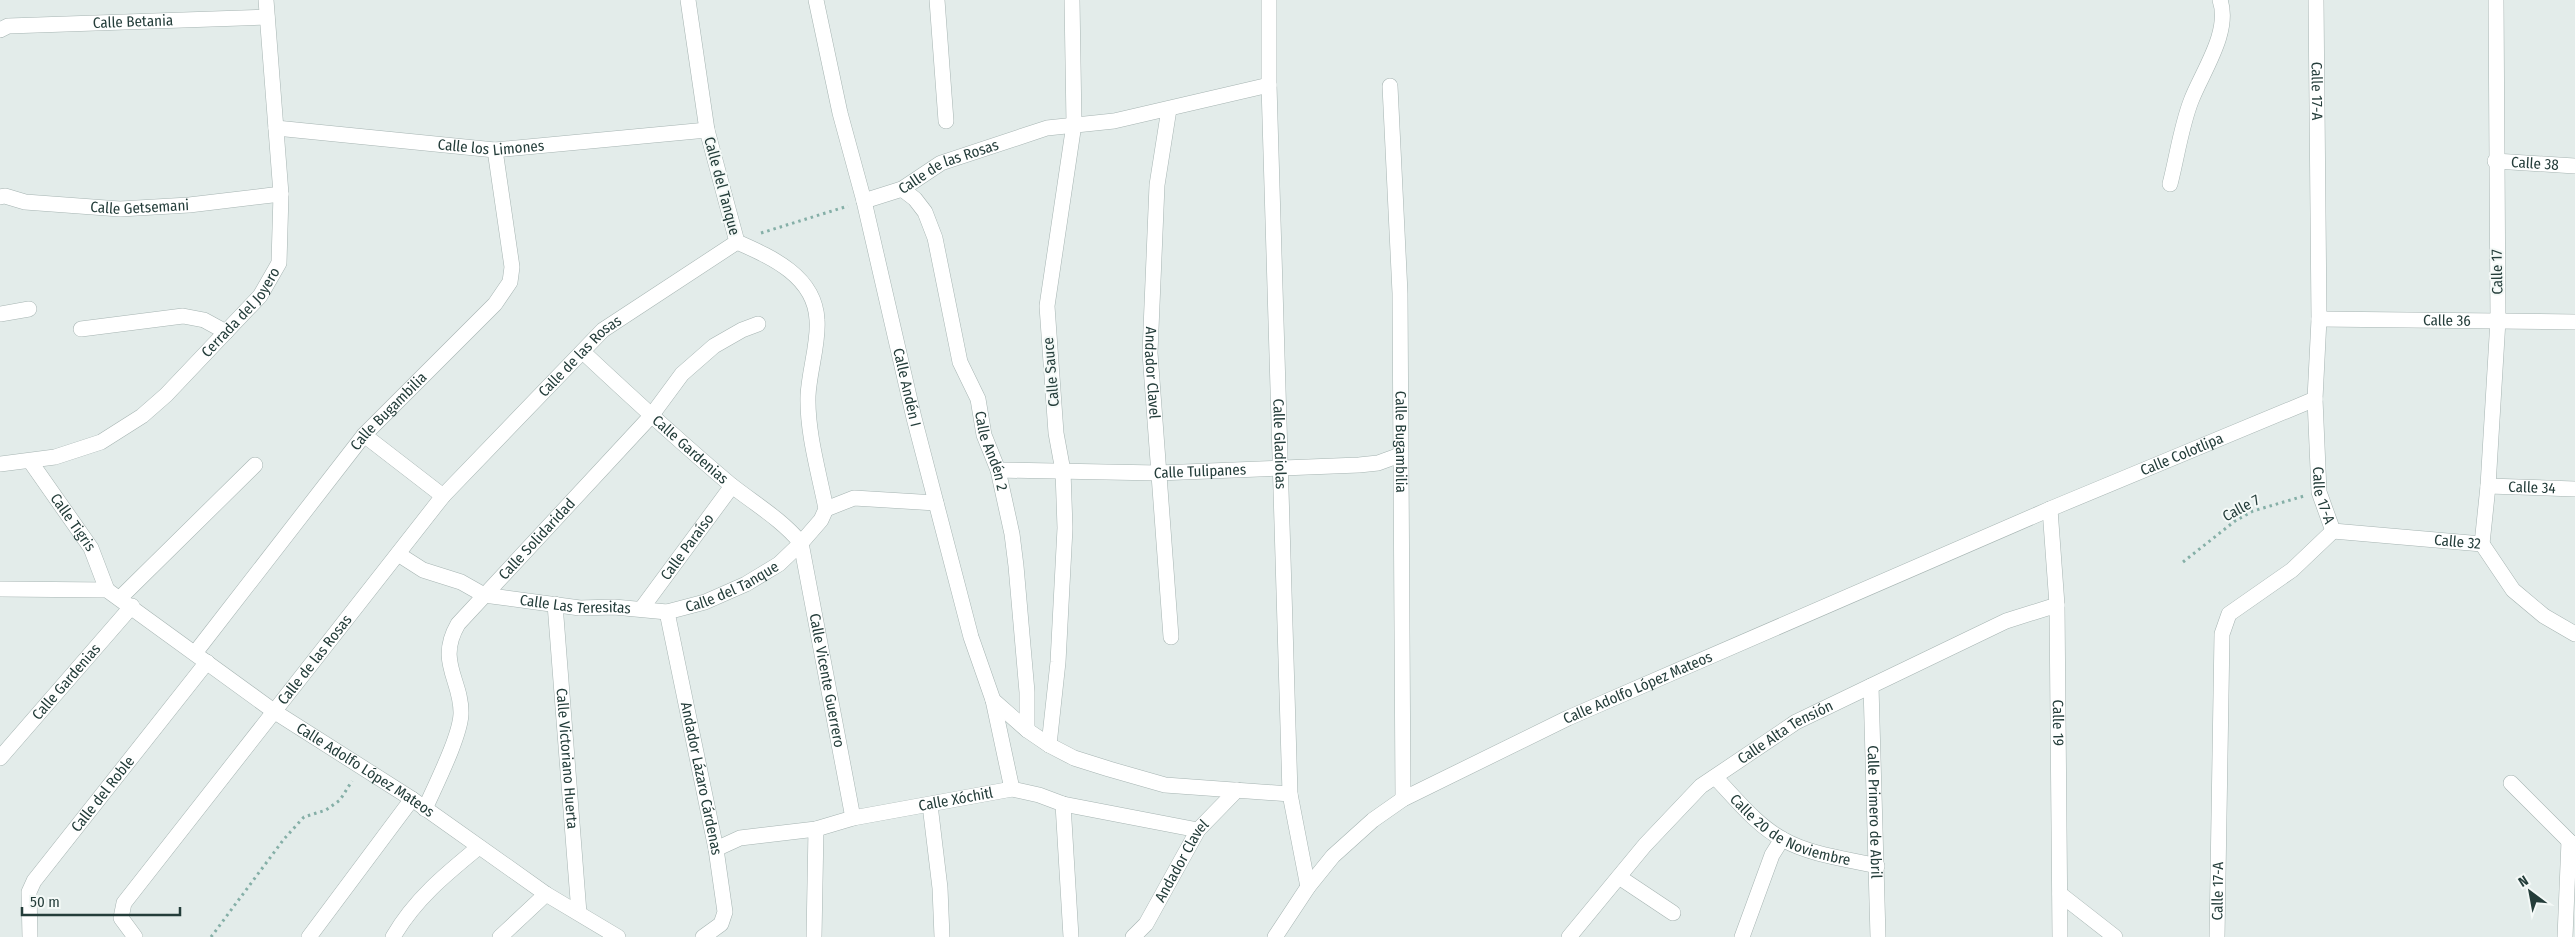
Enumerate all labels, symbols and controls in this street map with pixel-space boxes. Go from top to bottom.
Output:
street label: Calle Betania [93,11,173,32]
street label: Calle 17-A [2308,62,2326,121]
street label: Calle los Limones [437,135,545,159]
street label: Calle del Tanque [700,135,744,237]
street label: Calle de las Rosas [895,136,1001,198]
street label: Calle 38 [2511,153,2559,174]
street label: Calle Getsemani [90,196,190,218]
street label: Calle 17 [2488,249,2506,295]
street label: Cerrada del Joyero [198,264,284,361]
street label: Calle de las Rosas [535,311,625,401]
street label: Calle 36 [2423,311,2471,330]
street label: Andador Clavel [1141,326,1164,420]
street label: Calle Sauce [1039,337,1063,407]
street label: Calle Andén I [889,346,925,429]
street label: Calle Bugambilia [347,368,431,454]
street label: Calle Bugambilia [1392,391,1410,493]
street label: Calle Gladiolas [1269,398,1290,489]
street label: Calle Andén 2 [971,410,1011,493]
street label: Calle Gardenias [649,411,732,488]
street label: Calle Colotlipa [2138,429,2226,480]
street label: Calle Tulipanes [1154,461,1246,482]
street label: Calle 17-A [2309,466,2339,526]
street label: Calle 34 [2508,478,2556,497]
street label: Calle Tigris [47,490,100,555]
street label: Calle 7 [2219,491,2263,525]
street label: Calle Solidaridad [495,495,579,583]
street label: Calle Paraíso [657,510,718,584]
street label: Calle 32 [2433,531,2482,553]
street label: Calle del Tanque [683,557,782,616]
street label: Calle Las Teresitas [519,591,632,618]
street label: Calle de las Rosas [274,611,356,708]
street label: Calle Vicente Guerrero [806,612,849,749]
street label: Calle Gardenias [28,640,104,724]
street label: Calle Adolfo López Mateos [1560,648,1715,728]
street label: Calle Victoriano Huerta [553,687,581,830]
street label: Calle Alta Tensión [1734,697,1836,768]
street label: Calle 19 [2049,699,2067,746]
street label: Andador Lázaro Cárdenas [677,700,726,856]
street label: Calle Adolfo López Mateos [293,719,438,821]
street label: Calle Primero de Abril [1864,745,1885,879]
street label: Calle del Roble [67,752,138,835]
street label: Calle Xóchitl [917,784,994,815]
street label: Calle 20 de Noviembre [1726,790,1852,869]
street label: Andador Clavel [1151,816,1212,905]
street label: Calle 17-A [2208,861,2227,921]
north arrow [2505,867,2555,917]
text: N [2515,872,2531,891]
scale bar [22,884,180,916]
text: 50 m [30,893,60,911]

